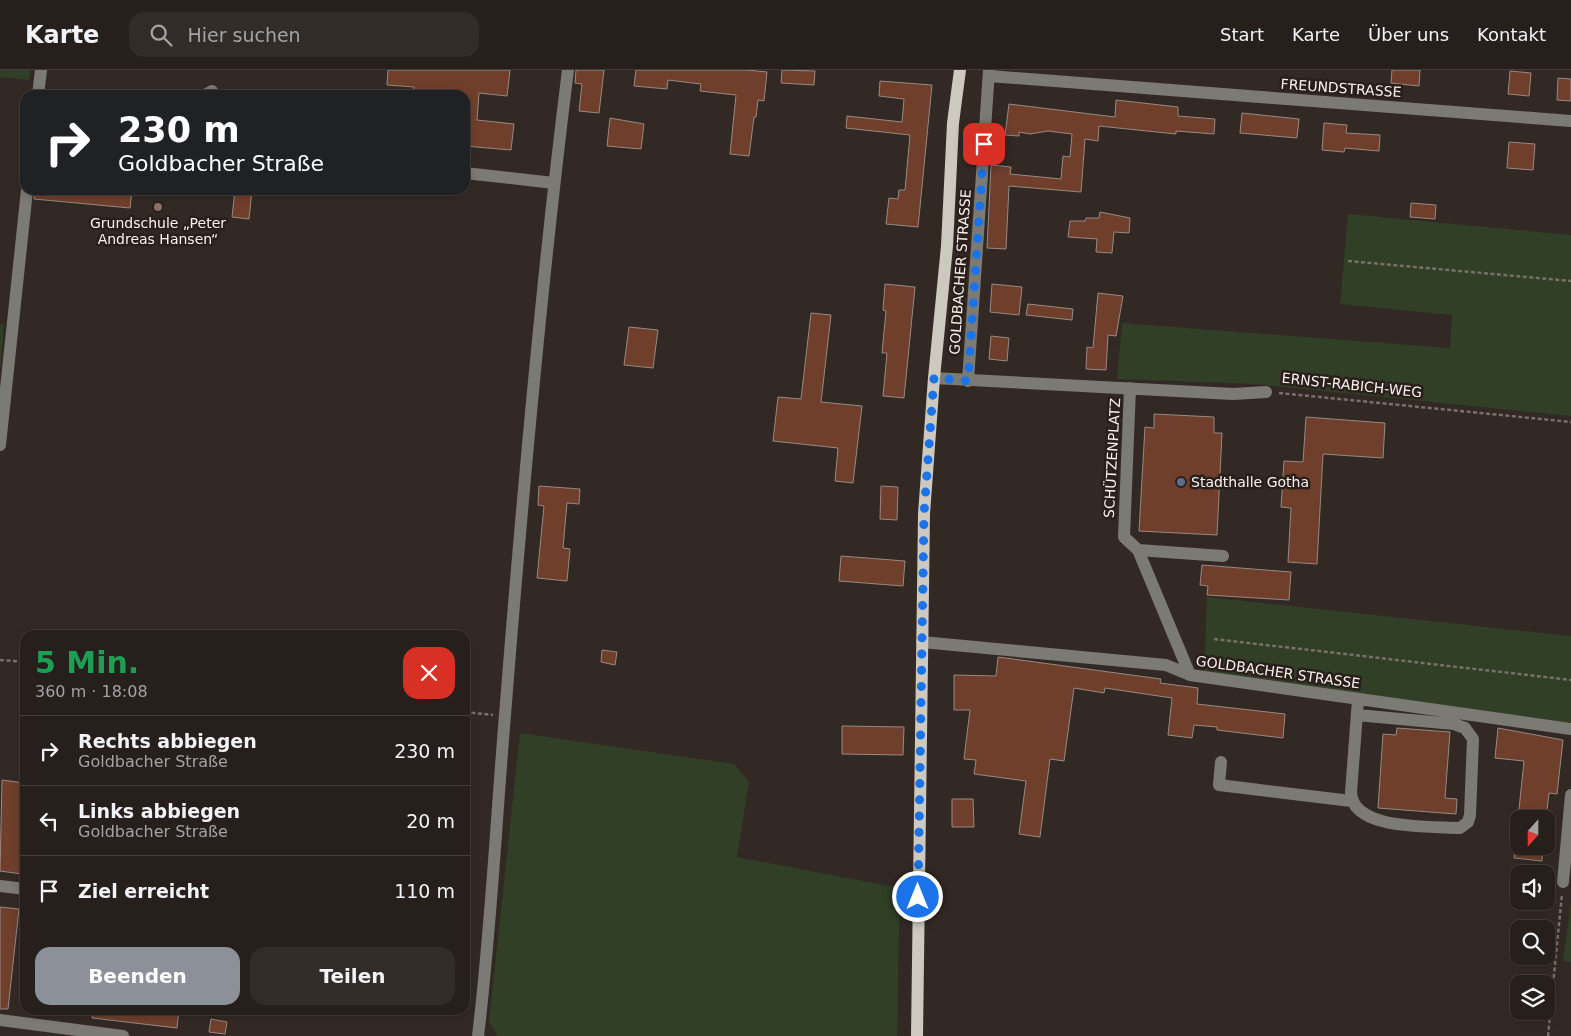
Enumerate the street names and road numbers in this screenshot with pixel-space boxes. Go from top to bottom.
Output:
street label: FREUNDSTRASSE [1280,76,1402,100]
street label: GOLDBACHER STRASSE [946,189,974,355]
street label: ERNST-RABICH-WEG [1281,370,1423,400]
street label: SCHÜTZENPLATZ [1100,398,1123,518]
street label: GOLDBACHER STRASSE [1195,653,1361,691]

